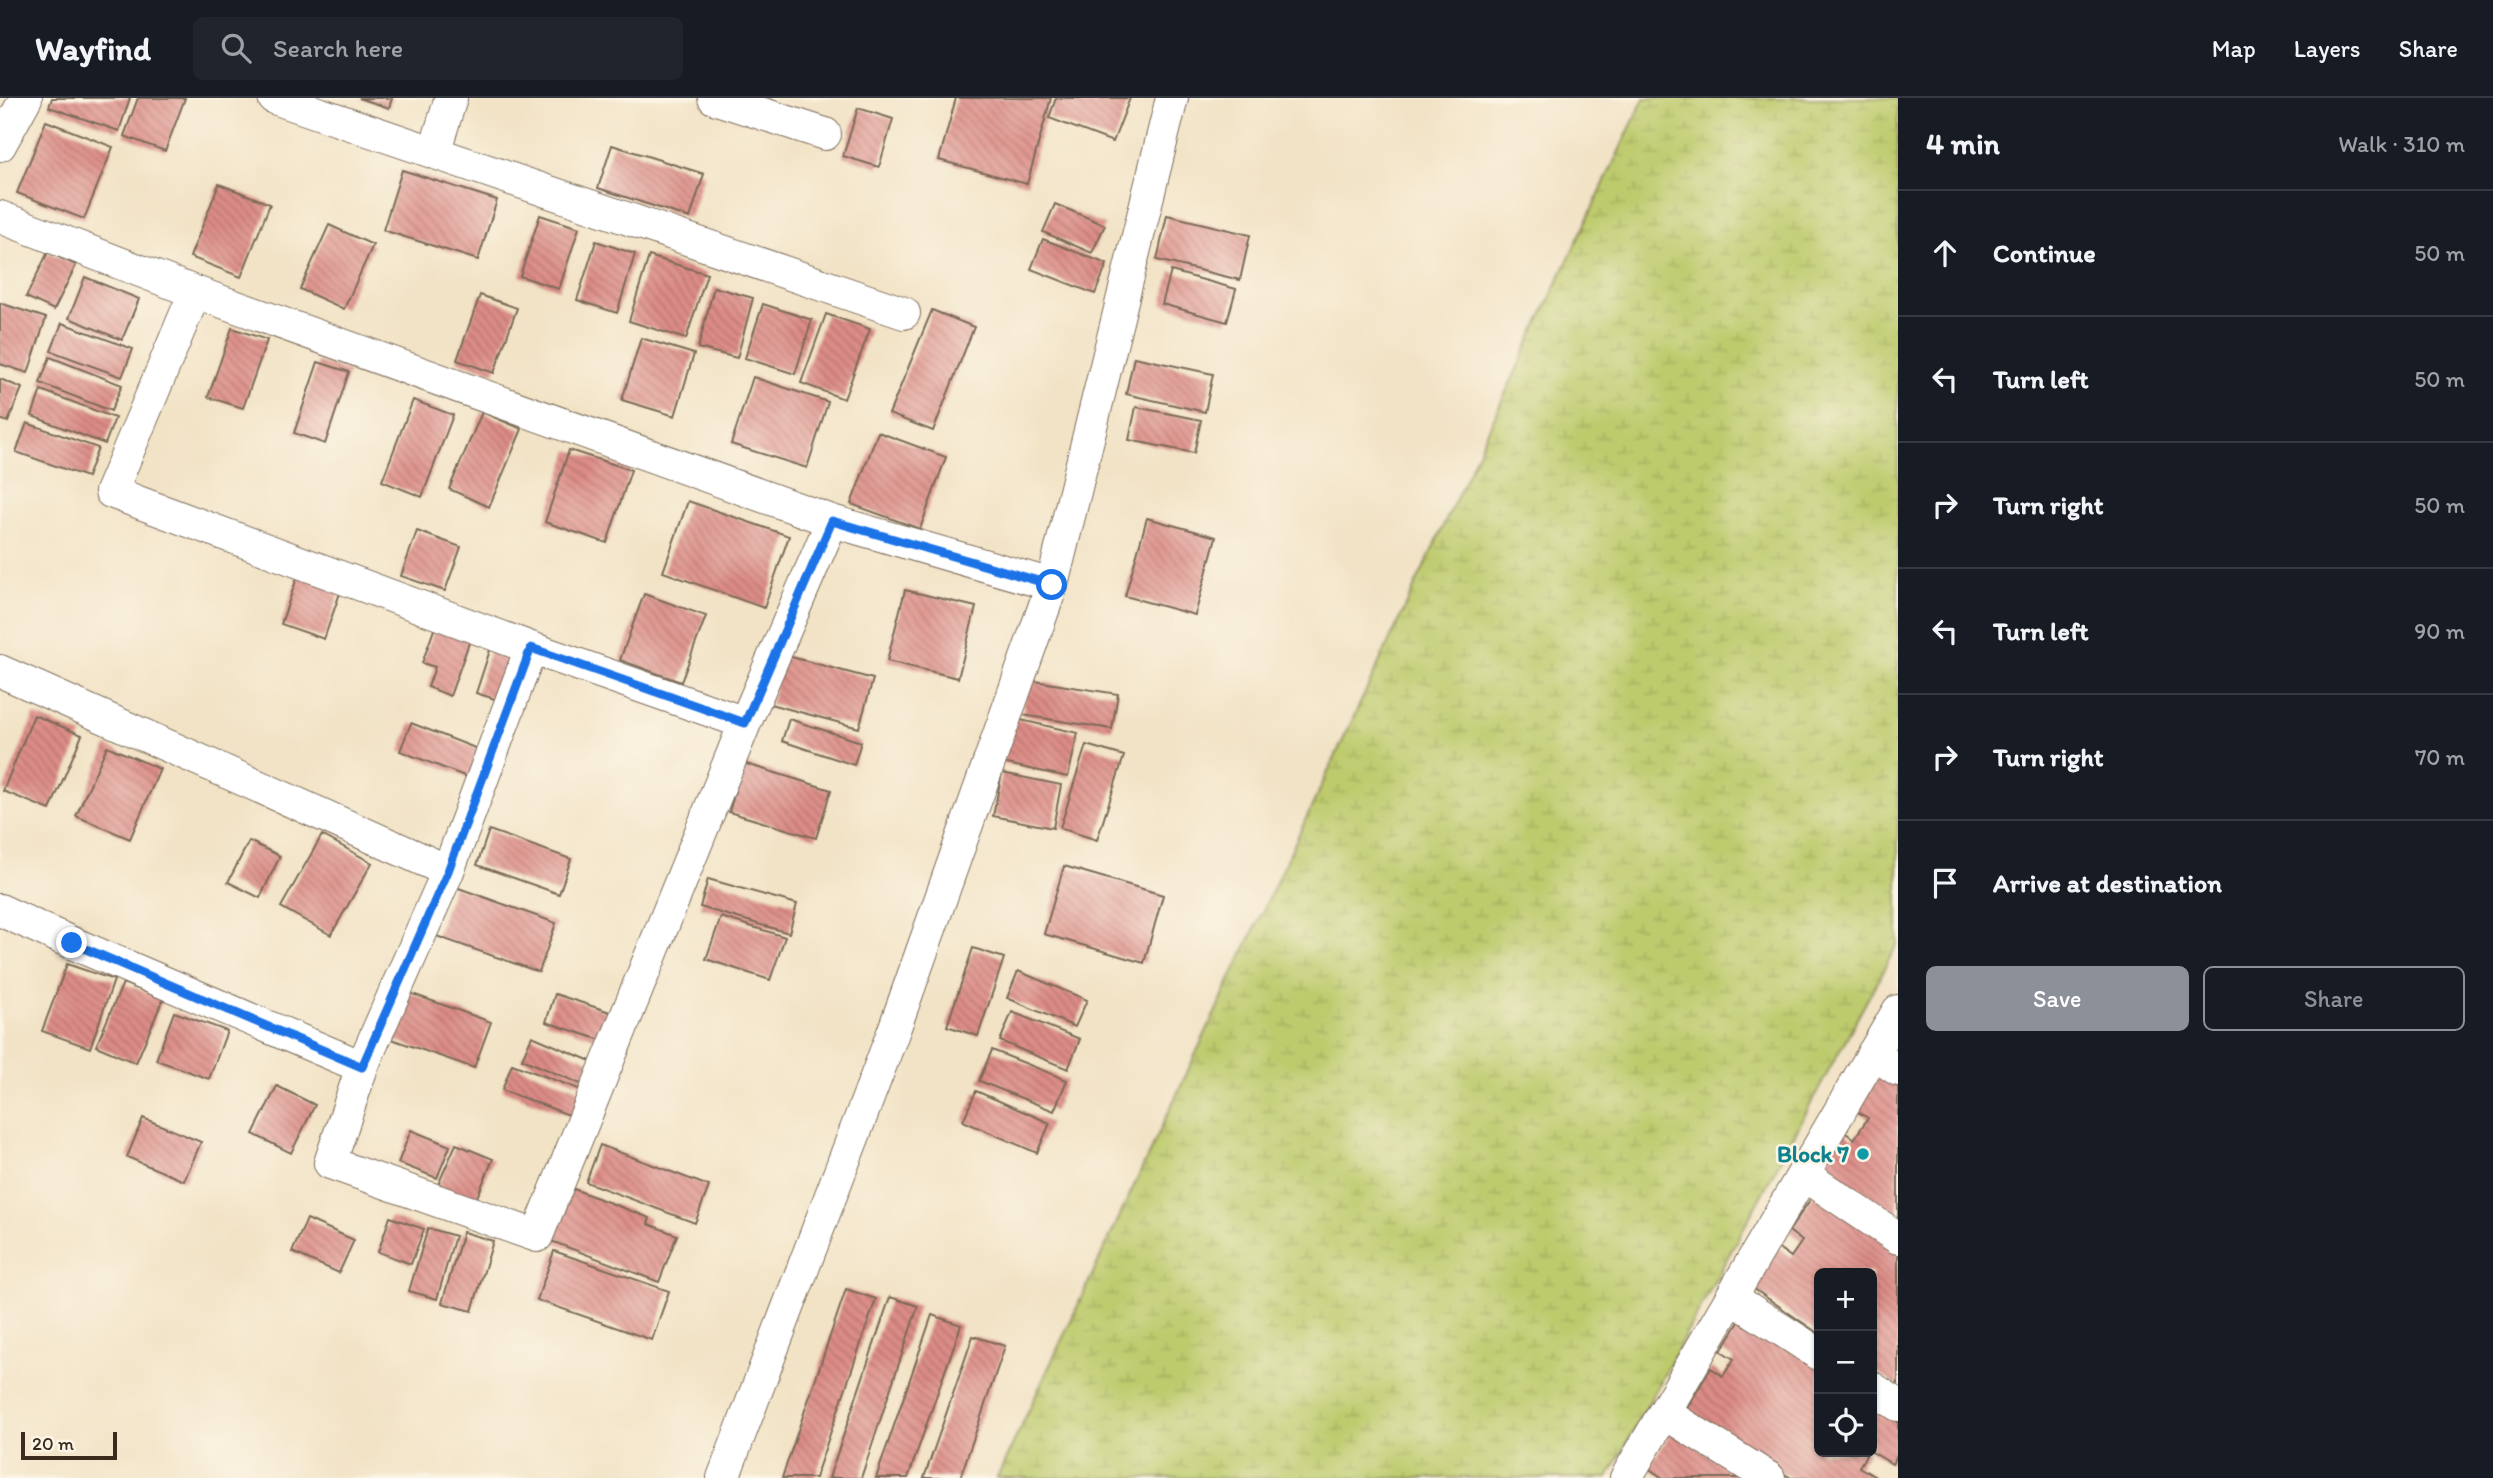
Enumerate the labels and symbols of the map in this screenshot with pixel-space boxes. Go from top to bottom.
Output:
route start [1036,569,1067,600]
route end [56,927,87,958]
place label: Block 7 [1777,1140,1850,1168]
marker: Block 7 [1855,1146,1871,1162]
scale bar [21,1429,117,1461]

